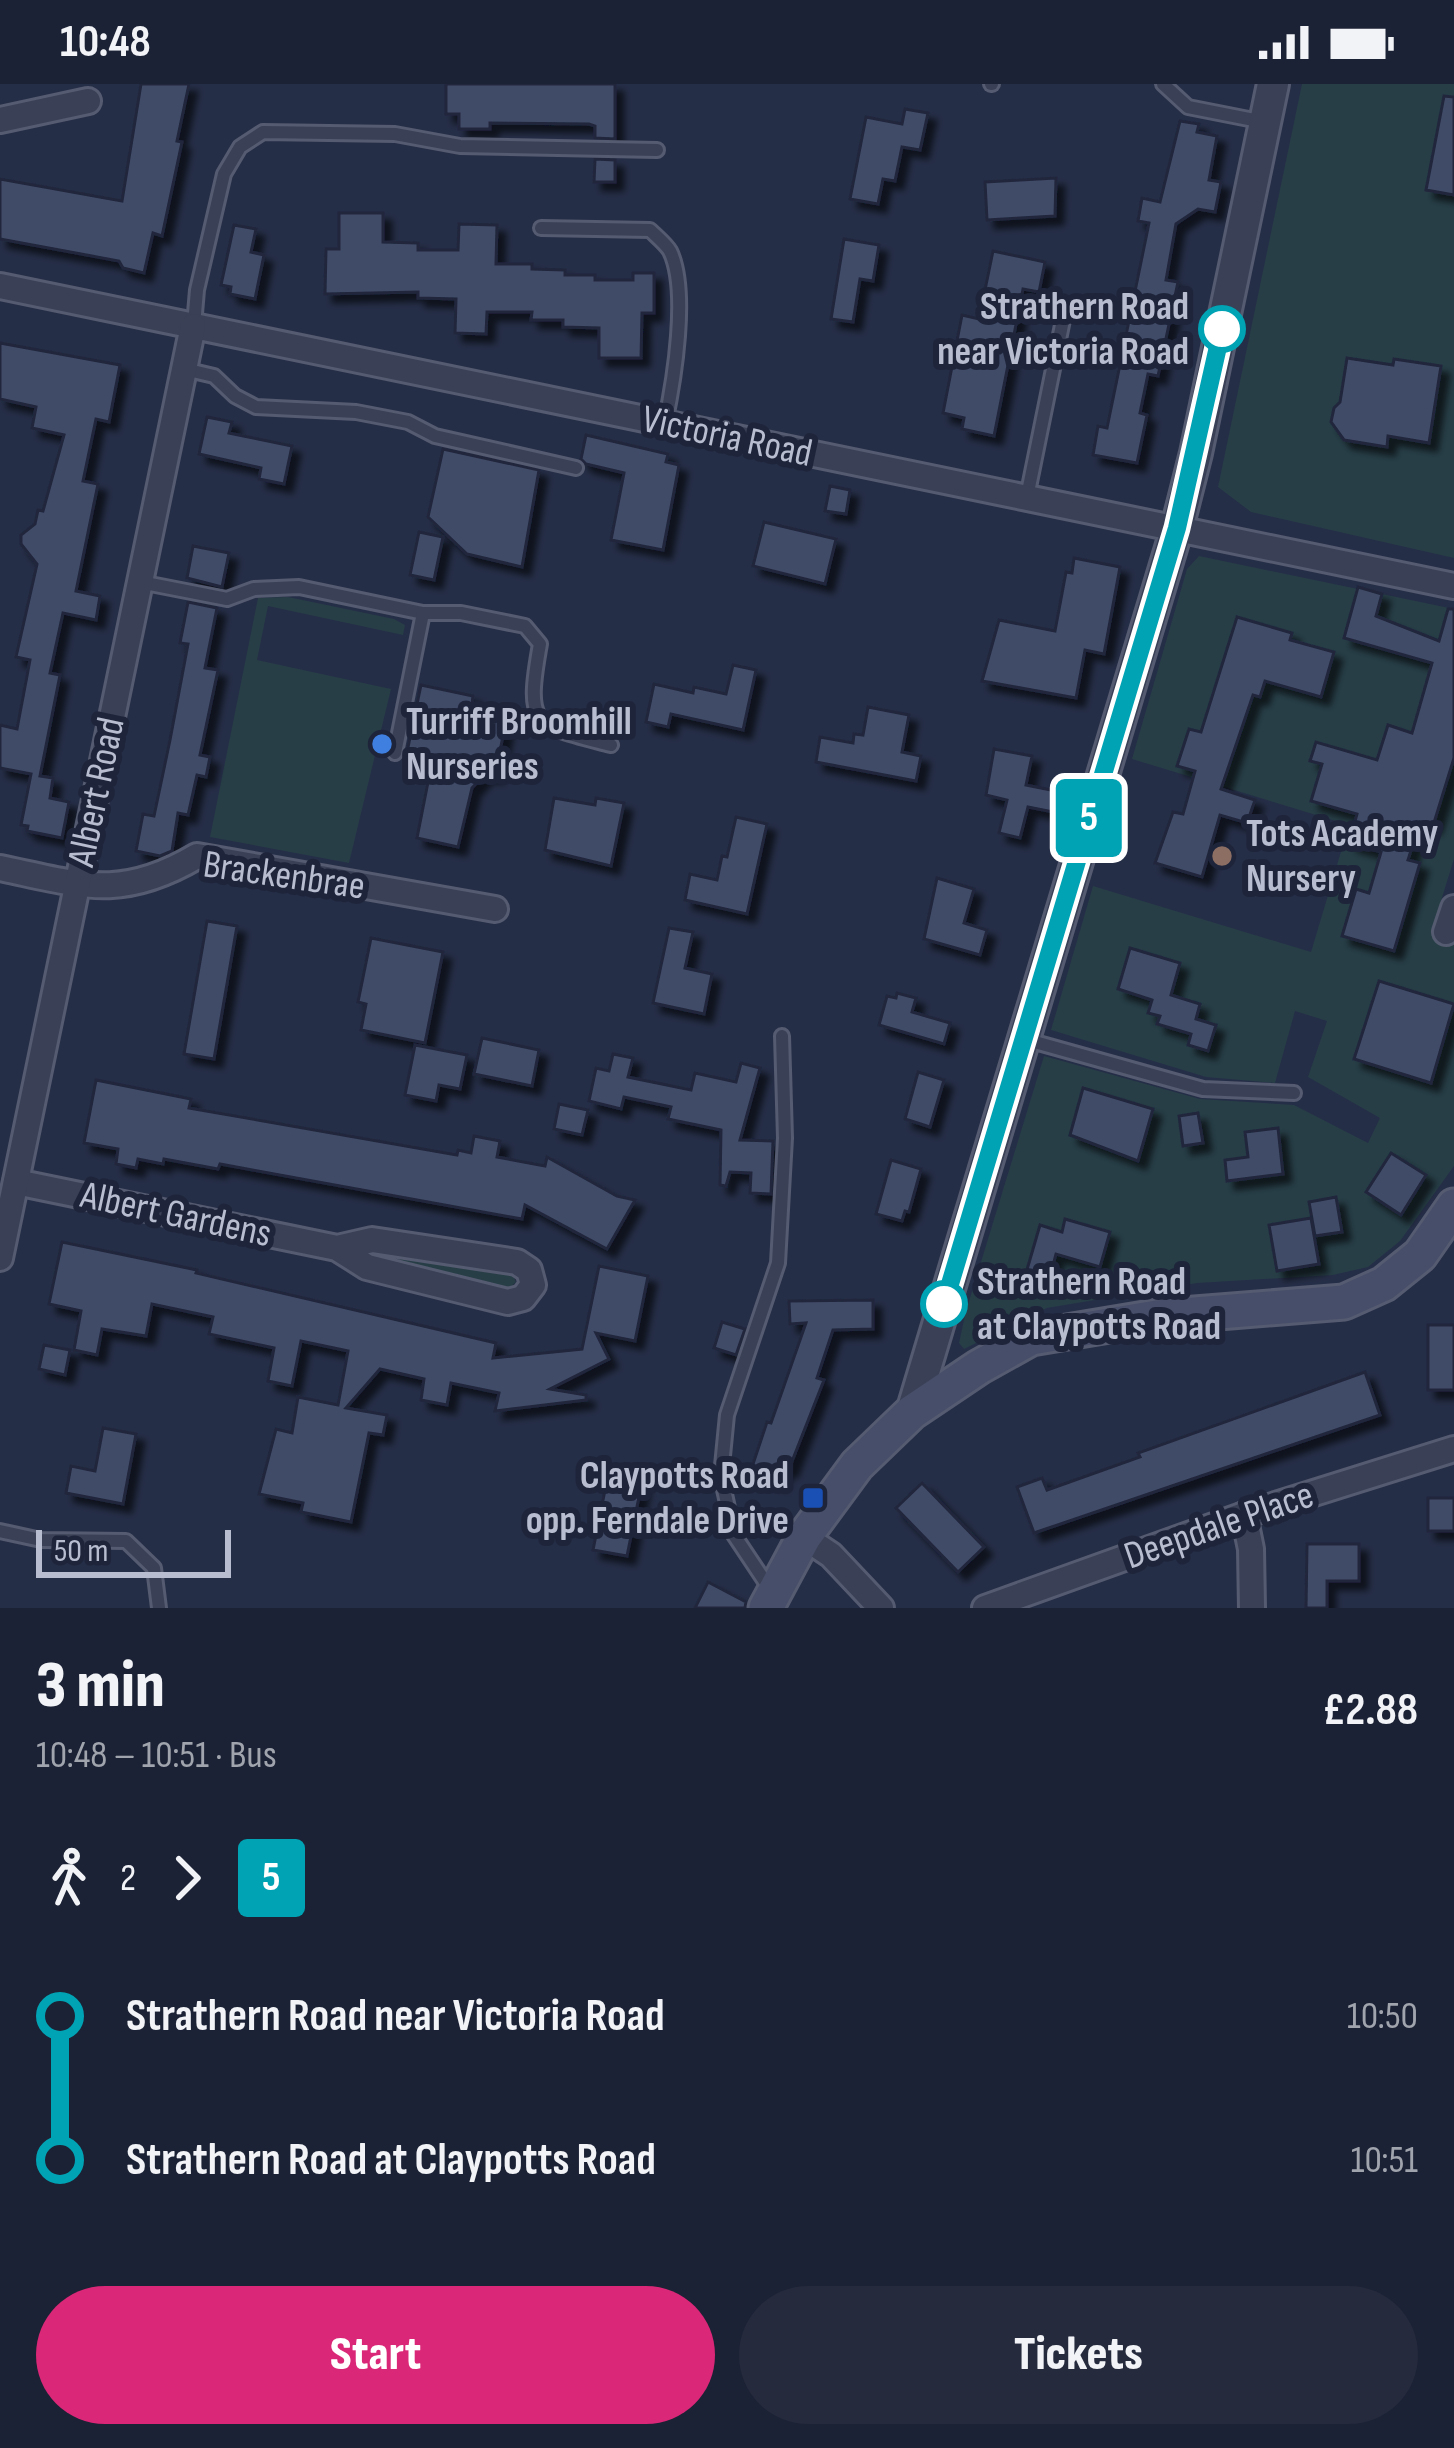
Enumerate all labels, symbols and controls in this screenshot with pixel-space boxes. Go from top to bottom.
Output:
text: 10:48 [60,15,151,70]
place label: Strathern Road near Victoria Road [937,284,1189,376]
marker: Strathern Road near Victoria Road [1200,307,1244,351]
street label: Victoria Road [638,396,816,478]
place label: Turriff Broomhill Nurseries [406,699,632,791]
street label: Albert Road [58,713,136,872]
marker: Turriff Broomhill Nurseries [369,731,395,757]
line badge: 5 [1050,779,1128,857]
text: 5 [1080,792,1098,843]
place label: Tots Academy Nursery [1246,811,1438,903]
street label: Brackenbrae [200,841,368,911]
marker: Tots Academy Nursery [1209,843,1235,869]
street label: Albert Gardens [75,1172,276,1258]
place label: Strathern Road at Claypotts Road [977,1259,1221,1351]
marker: Strathern Road at Claypotts Road [922,1282,966,1326]
place label: Claypotts Road opp. Ferndale Drive [526,1453,789,1545]
street label: Deepdale Place [1118,1472,1320,1580]
marker: Claypotts Road opp. Ferndale Drive [800,1485,826,1511]
scale bar [36,1524,231,1577]
text: 50 m [54,1531,108,1571]
text: 3 min [36,1647,165,1726]
text: £2.88 [1323,1683,1418,1738]
text: 10:48 – 10:51 · Bus [36,1732,277,1779]
icon: walk [36,1845,102,1911]
icon: forward [154,1845,220,1911]
text: 5 [262,1852,281,1903]
text: 2 [120,1855,136,1902]
text: Strathern Road near Victoria Road [126,1989,665,2044]
text: 10:50 [1347,1993,1418,2040]
text: Strathern Road at Claypotts Road [126,2133,656,2188]
text: 10:51 [1351,2137,1418,2184]
button: Start [36,2286,715,2424]
button: Tickets [739,2286,1418,2424]

